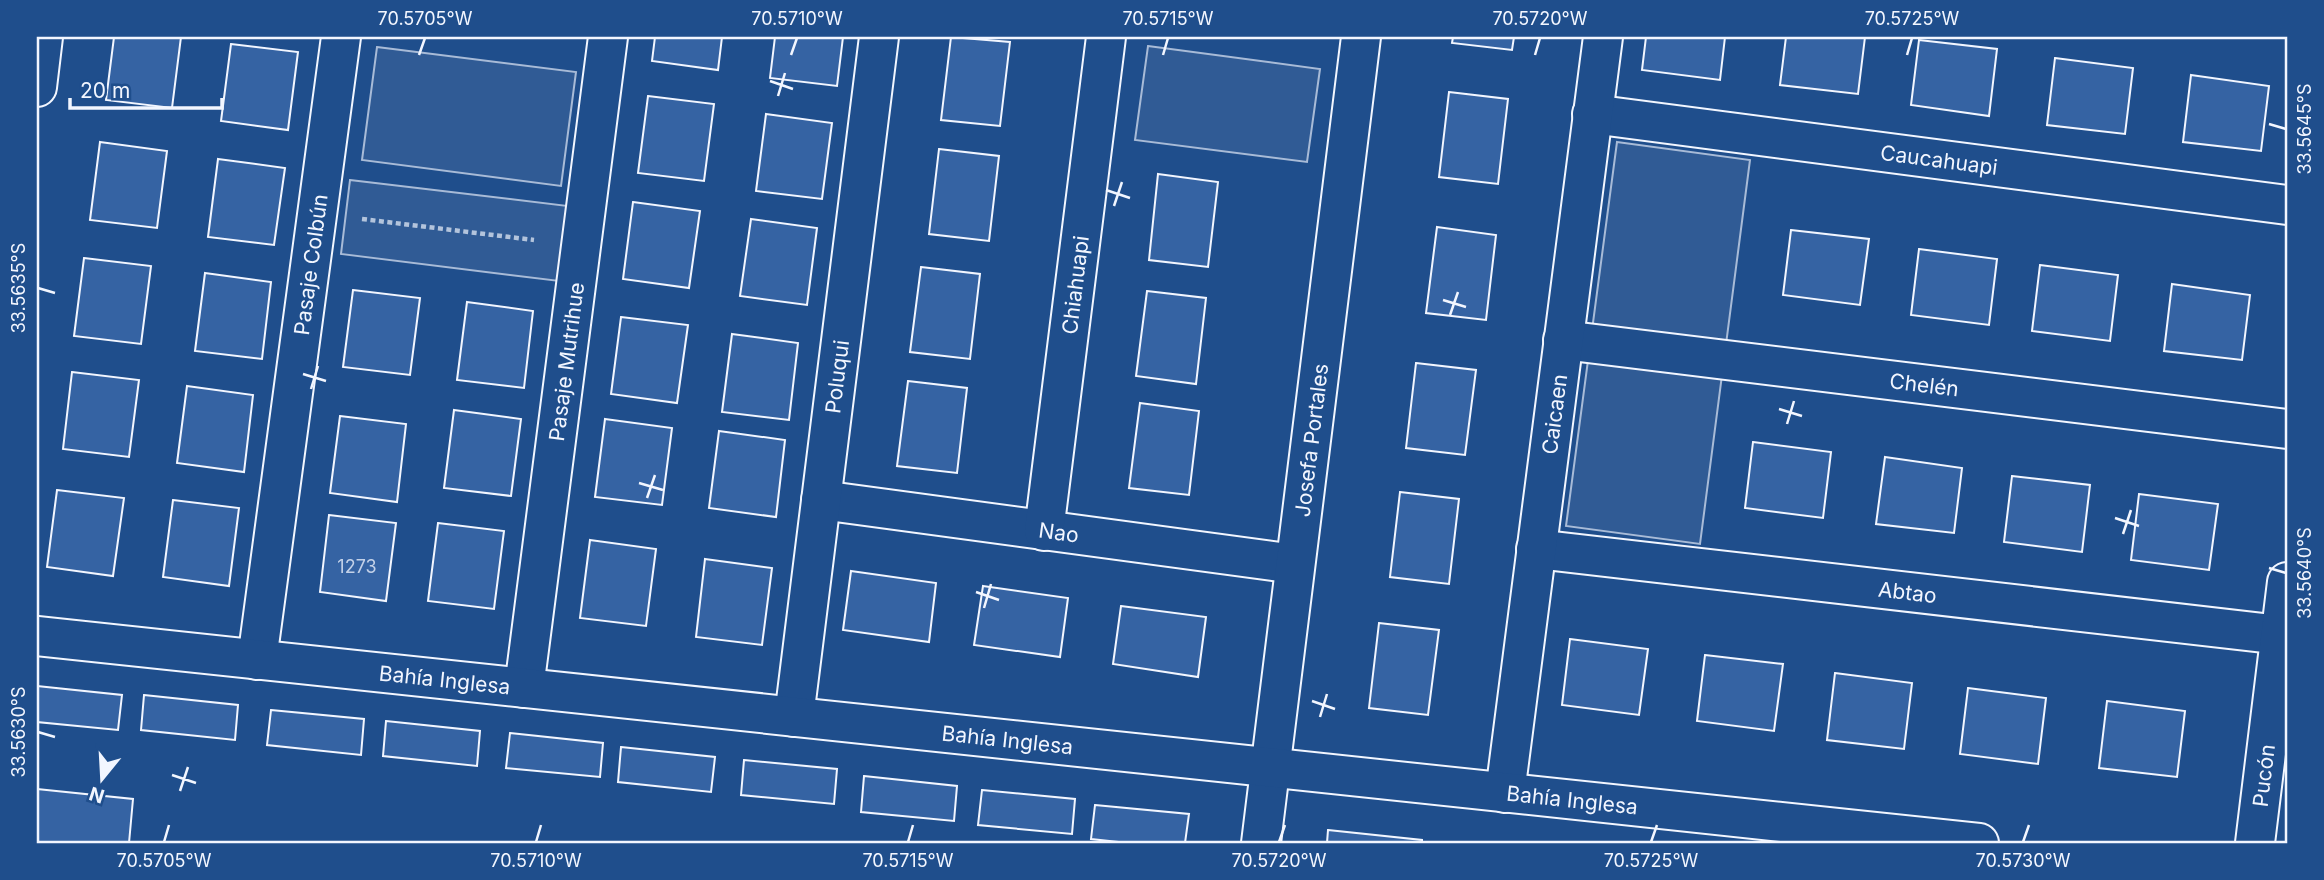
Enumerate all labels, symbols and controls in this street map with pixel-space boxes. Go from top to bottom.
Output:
text: 70.5705°W [378,8,473,29]
text: 70.5710°W [751,8,843,29]
text: 70.5715°W [1122,8,1214,29]
text: 70.5720°W [1492,8,1588,29]
text: 70.5725°W [1865,8,1960,29]
scale bar [70,66,222,110]
text: 20 m [80,78,130,103]
text: 33.5645°S [2294,83,2315,175]
street label: Caucahuapi [1879,139,1999,180]
street label: Pasaje Colbún [288,192,332,337]
street label: Chiahuapi [1056,234,1093,336]
text: 33.5635°S [8,243,29,333]
street label: Pasaje Mutrihue [543,281,589,443]
street label: Poluqui [820,338,854,415]
street label: Josefa Portales [1289,362,1333,518]
street label: Chelén [1888,368,1960,401]
street label: Caicaen [1537,372,1572,456]
street label: Nao [1037,517,1080,547]
text: 33.5640°S [2294,527,2315,619]
house number: 1273 [337,556,377,577]
street label: Abtao [1877,576,1938,608]
street label: Bahía Inglesa [378,660,512,699]
text: 33.5630°S [8,686,29,778]
street label: Bahía Inglesa [941,720,1074,759]
street label: Pucón [2247,743,2280,808]
north arrow [66,744,136,814]
street label: Bahía Inglesa [1505,780,1639,819]
text: N [86,782,107,808]
text: 70.5705°W [117,850,212,871]
text: 70.5710°W [490,850,582,871]
text: 70.5715°W [862,850,954,871]
text: 70.5720°W [1231,850,1327,871]
text: 70.5725°W [1604,850,1699,871]
text: 70.5730°W [1976,850,2071,871]

